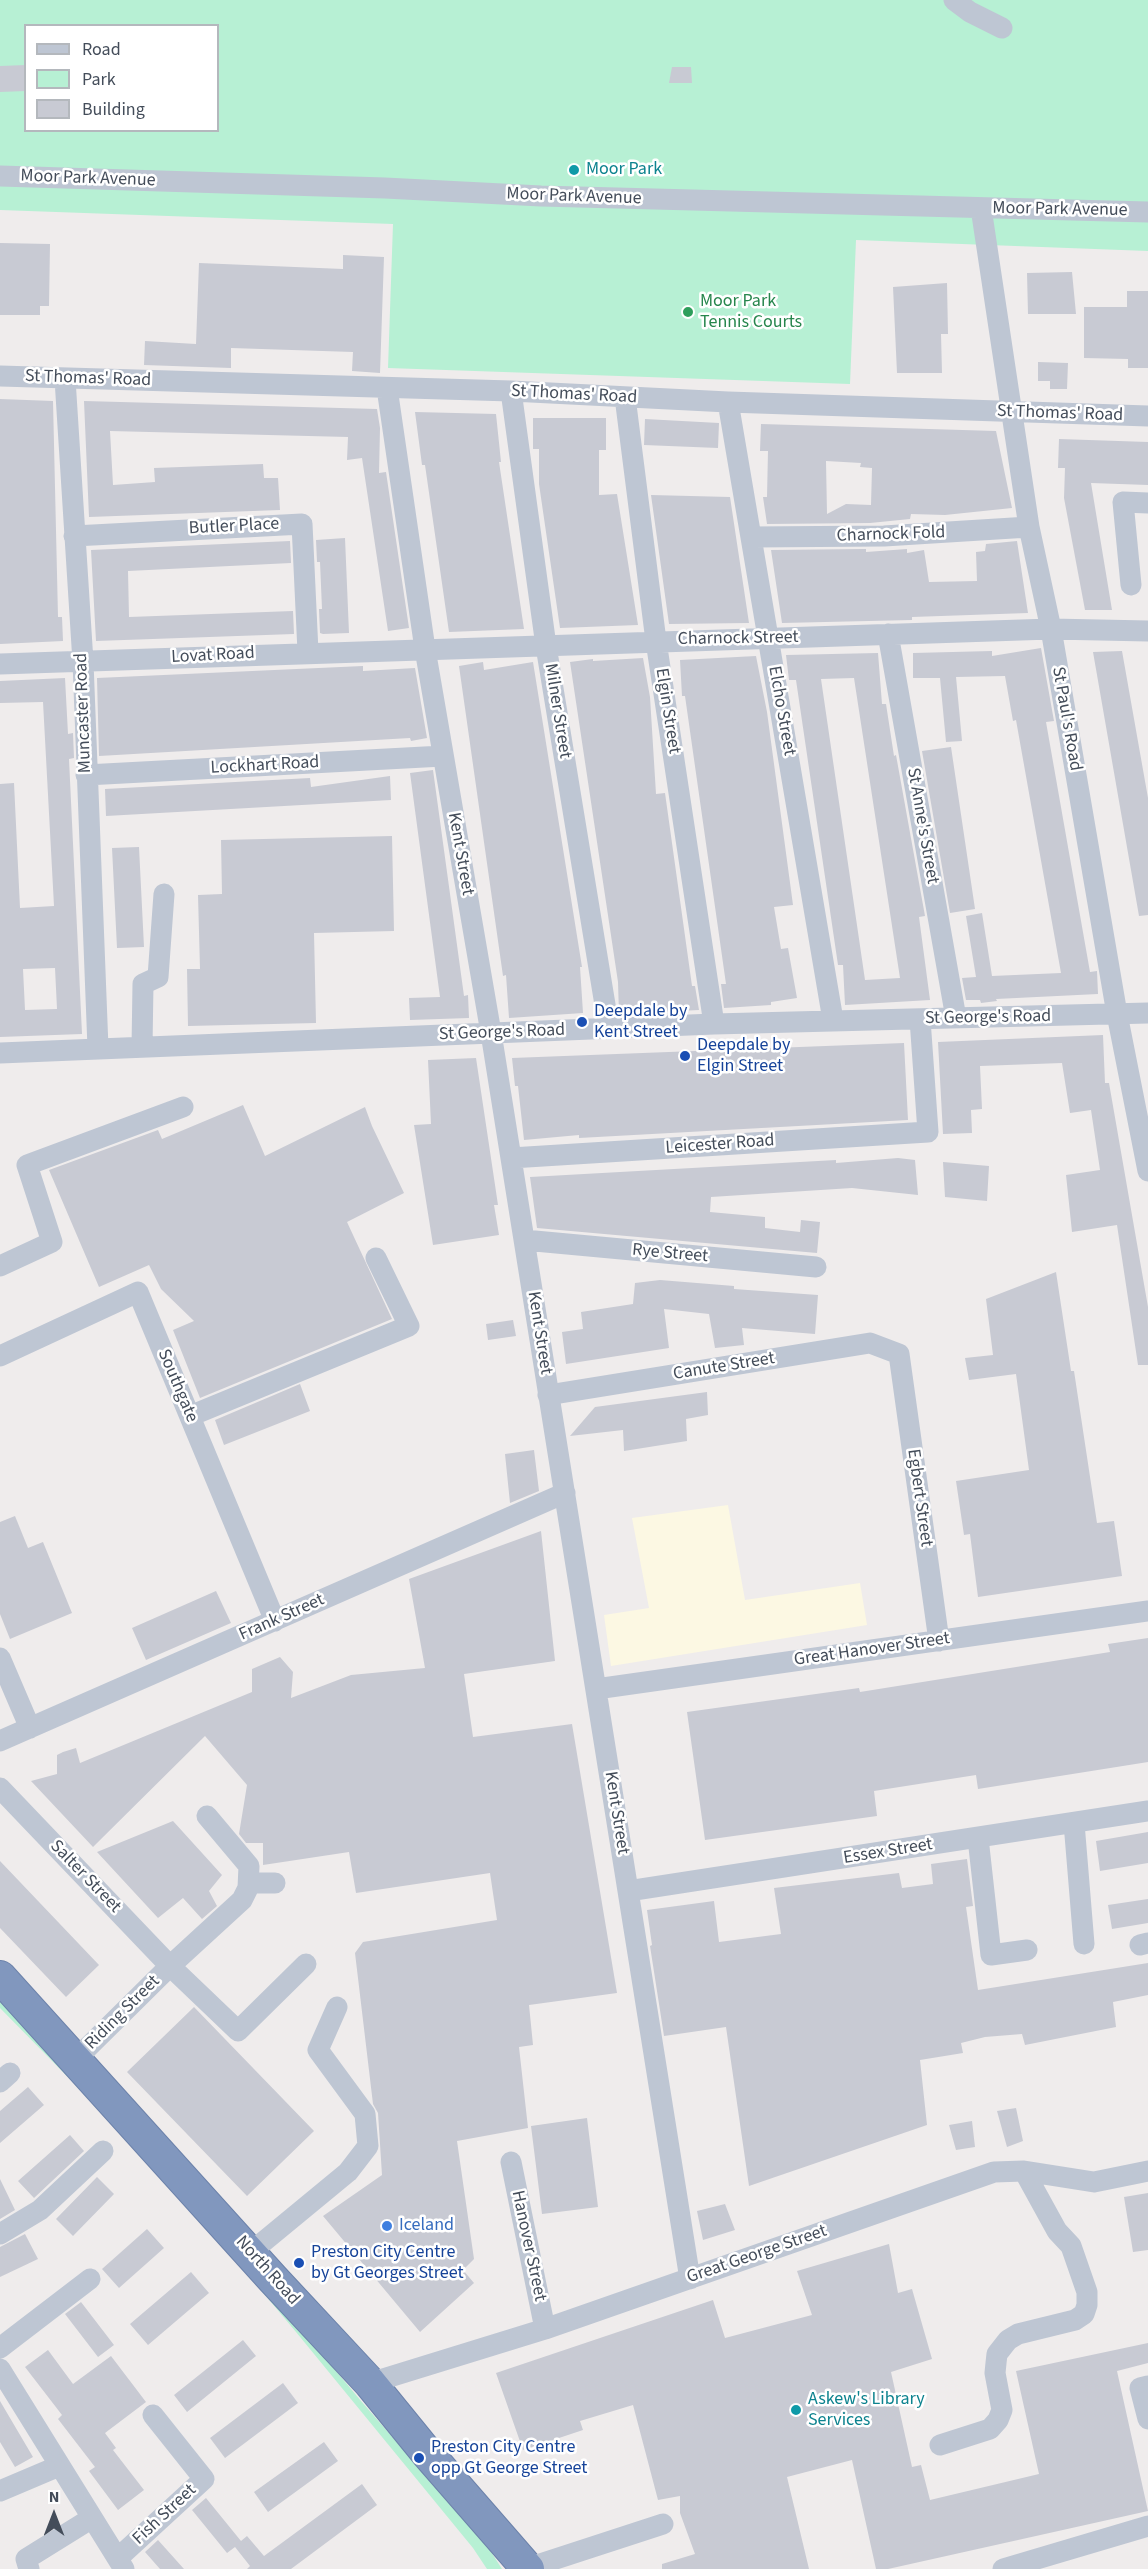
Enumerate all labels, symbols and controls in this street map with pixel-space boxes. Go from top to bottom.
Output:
legend [24,24,219,132]
text: Road [82,37,121,62]
text: Park [82,67,116,92]
text: Building [82,97,145,122]
place label: Moor Park [586,159,662,181]
marker: Moor Park [567,163,581,177]
street label: Moor Park Avenue [20,166,156,192]
street label: Moor Park Avenue [506,184,642,210]
street label: Moor Park Avenue [992,198,1128,222]
place label: Moor Park Tennis Courts [700,291,802,334]
marker: Moor Park Tennis Courts [681,305,695,319]
street label: St Thomas' Road [25,366,151,392]
street label: St Thomas' Road [510,381,638,409]
street label: St Thomas' Road [997,401,1123,427]
street label: Butler Place [188,514,280,540]
street label: Charnock Fold [836,522,946,548]
street label: Charnock Street [677,627,799,651]
street label: Lovat Road [171,643,255,669]
street label: Muncaster Road [71,653,97,773]
street label: Milner Street [539,662,575,760]
street label: Elcho Street [763,665,799,757]
street label: St Paul's Road [1046,665,1086,773]
street label: Elgin Street [650,667,684,755]
street label: Lockhart Road [210,752,320,780]
street label: St Anne's Street [901,766,943,886]
street label: Kent Street [442,811,478,897]
place label: Deepdale by Kent Street [594,1001,687,1044]
street label: St George's Road [925,1006,1051,1030]
marker: Deepdale by Kent Street [575,1015,589,1029]
street label: St George's Road [438,1020,566,1046]
place label: Deepdale by Elgin Street [697,1035,790,1078]
marker: Deepdale by Elgin Street [678,1049,692,1063]
street label: Leicester Road [665,1130,775,1160]
street label: Rye Street [631,1240,709,1268]
street label: Kent Street [522,1290,556,1376]
street label: Southgate [152,1346,202,1426]
street label: Canute Street [672,1348,776,1386]
street label: Egbert Street [901,1448,937,1548]
street label: Frank Street [236,1590,328,1646]
street label: Great Hanover Street [793,1628,951,1672]
street label: Kent Street [599,1770,633,1856]
street label: Essex Street [842,1834,934,1870]
street label: Salter Street [45,1836,125,1918]
street label: Riding Street [81,1971,165,2055]
street label: Hanover Street [506,2189,550,2303]
place label: Iceland [399,2215,454,2237]
marker: Iceland [380,2219,394,2233]
street label: Great George Street [684,2221,830,2289]
street label: North Road [230,2232,304,2310]
place label: Preston City Centre by Gt Georges Street [311,2242,464,2284]
marker: Preston City Centre by Gt Georges Street [292,2256,306,2270]
place label: Askew's Library Services [808,2389,925,2432]
marker: Askew's Library Services [789,2403,803,2417]
place label: Preston City Centre opp Gt George Street [431,2437,587,2480]
marker: Preston City Centre opp Gt George Street [412,2451,426,2465]
street label: Fish Street [129,2480,201,2550]
north arrow [24,2485,84,2545]
text: N [49,2486,59,2508]

